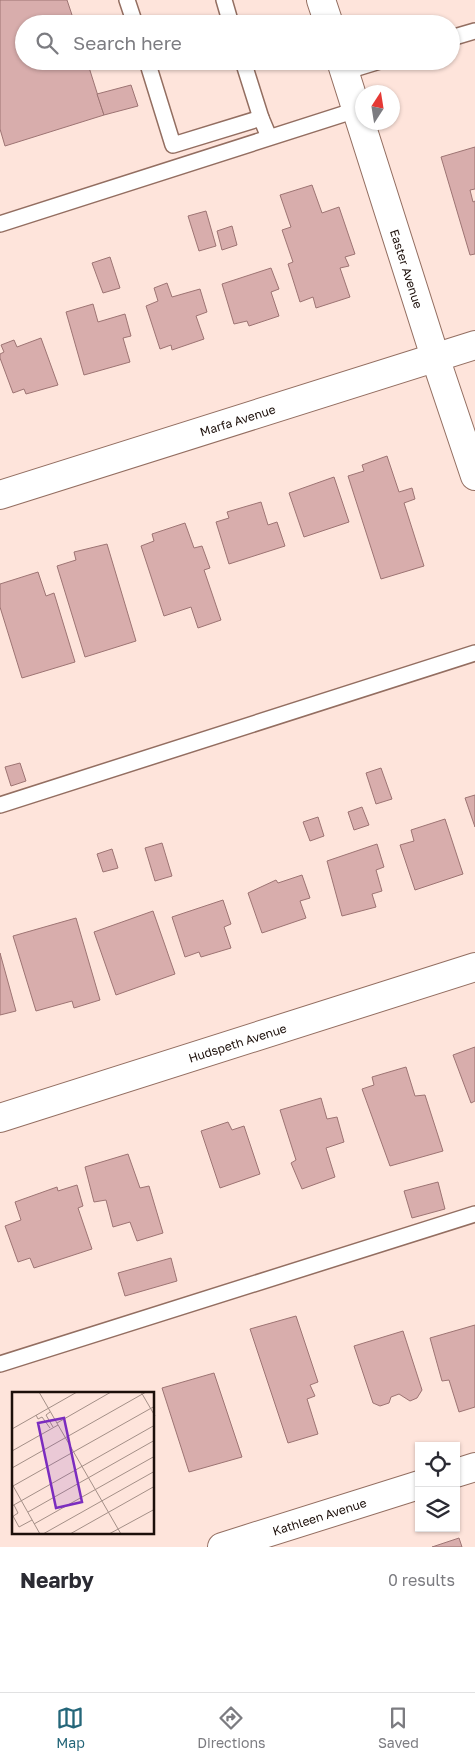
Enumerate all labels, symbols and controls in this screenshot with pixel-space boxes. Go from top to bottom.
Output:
search box [15,15,460,70]
icon: search [33,29,61,57]
text: Search here [73,31,182,54]
north arrow [355,85,400,130]
street label: Easter Avenue [387,227,427,310]
street label: Marfa Avenue [198,401,277,439]
street label: Hudspeth Avenue [186,1020,288,1065]
inset map [12,1392,155,1534]
map controls [415,1442,460,1532]
button: locate [415,1442,460,1487]
button: layers [415,1487,460,1532]
street label: Kathleen Avenue [271,1495,368,1538]
text: Nearby [20,1567,94,1593]
text: 0 results [388,1570,455,1590]
tab: Map [56,1704,85,1751]
tab: Directions [197,1704,266,1751]
tab: Saved [378,1704,419,1751]

